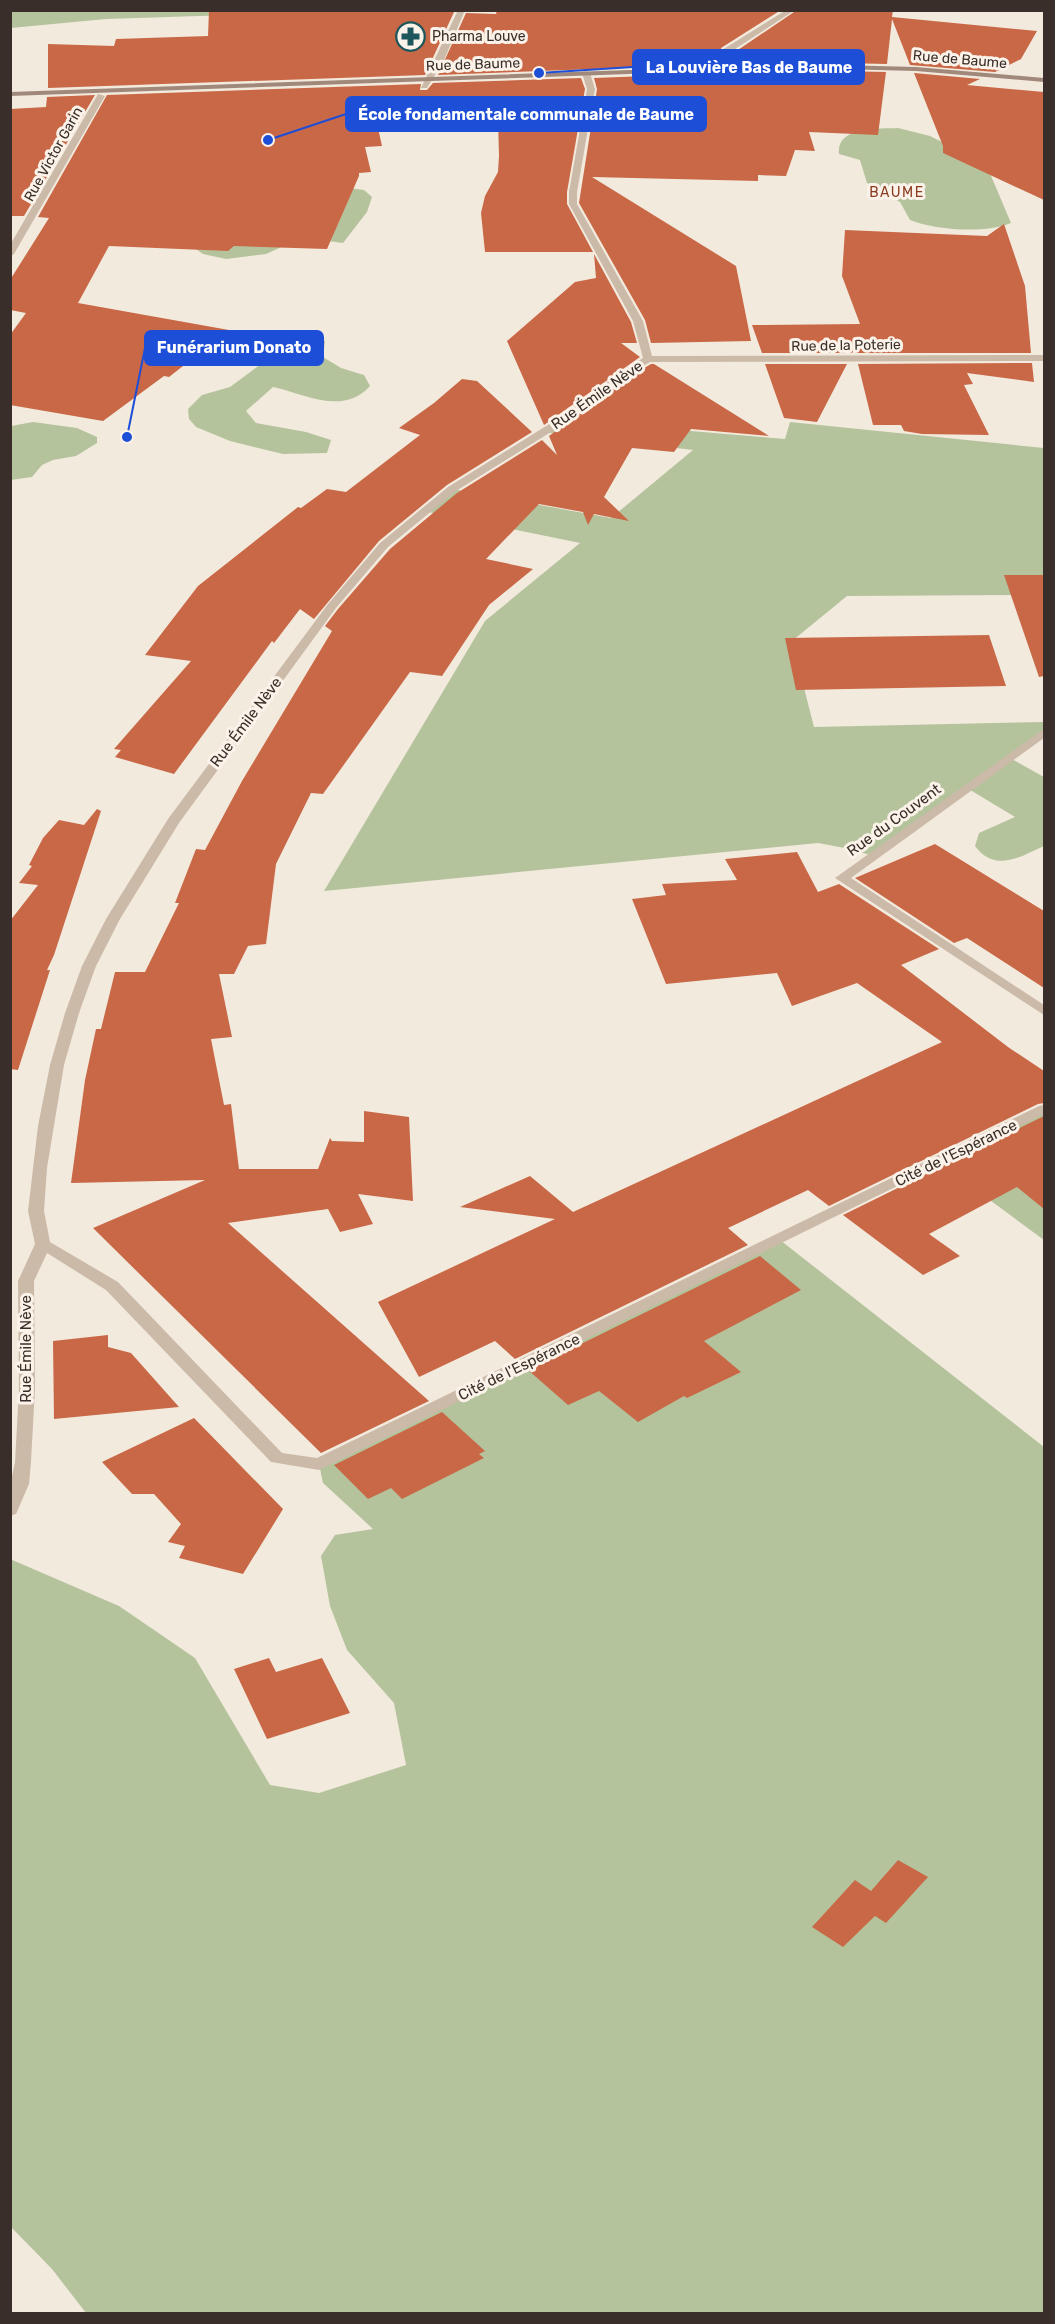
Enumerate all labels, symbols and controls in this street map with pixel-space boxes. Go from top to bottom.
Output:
pharmacy icon: Pharma Louve [395,20,427,52]
place label: Pharma Louve [432,28,526,45]
street label: Rue de Baume [912,47,1008,72]
callout: La Louvière Bas de Baume [633,50,864,84]
street label: Rue de Baume [426,54,521,75]
text: La Louvière Bas de Baume [646,58,852,77]
callout: École fondamentale communale de Baume [346,97,706,131]
street label: Rue Victor Garin [21,104,86,204]
text: École fondamentale communale de Baume [358,104,694,124]
district label: BAUME [869,184,925,201]
callout: Funérarium Donato [145,331,323,365]
street label: Rue de la Poterie [791,336,901,355]
text: Funérarium Donato [157,338,312,357]
street label: Rue Émile Nève [548,357,646,433]
street label: Rue Émile Nève [206,674,286,770]
street label: Rue du Couvent [844,780,944,860]
street label: Cité de l'Espérance [892,1116,1020,1190]
street label: Rue Émile Nève [17,1295,35,1403]
street label: Cité de l'Espérance [455,1330,583,1404]

